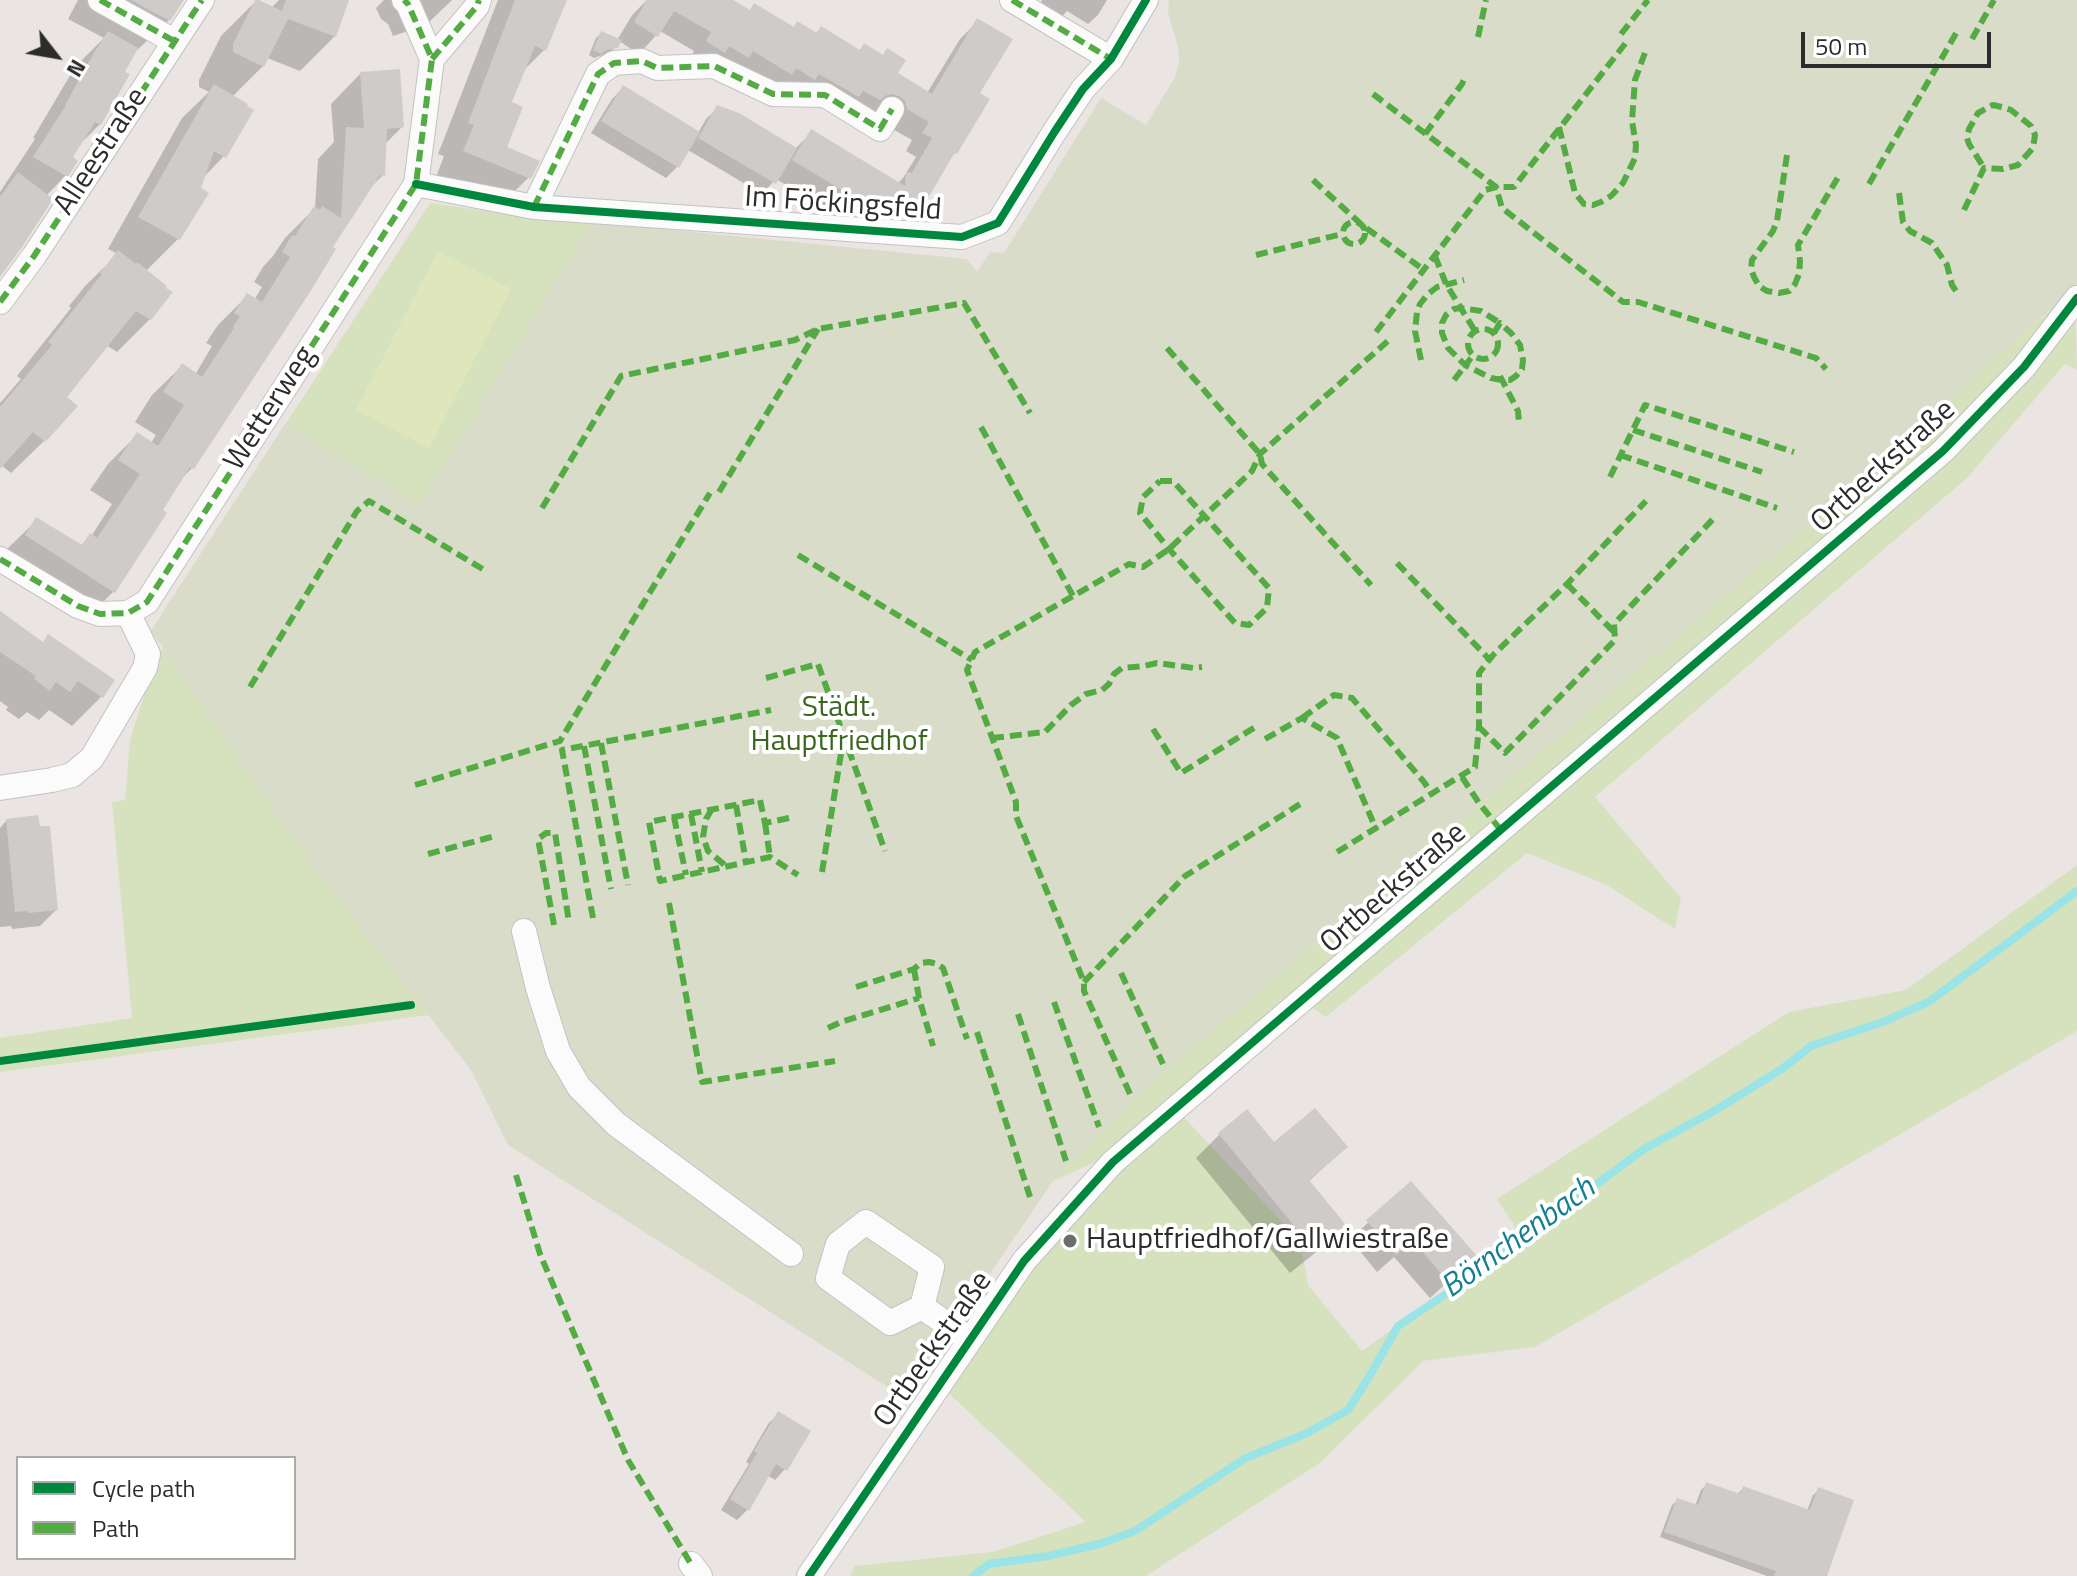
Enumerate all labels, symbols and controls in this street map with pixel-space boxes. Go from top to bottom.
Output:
north arrow [16,16,96,96]
scale bar [1805,16,1995,66]
text: 50 m [1815,28,1867,64]
text: N [58,53,95,84]
street label: Alleestraße [48,82,156,222]
street label: Im Föckingsfeld [743,180,943,230]
street label: Wetterweg [218,340,324,478]
street label: Ortbeckstraße [1805,393,1963,541]
park label: Städt. Hauptfriedhof [750,691,928,762]
street label: Ortbeckstraße [1314,816,1474,962]
water label: Börnchenbach [1435,1170,1603,1308]
place label: Hauptfriedhof/Gallwiestraße [1086,1223,1449,1259]
marker: Hauptfriedhof/Gallwiestraße [1061,1232,1079,1250]
street label: Ortbeckstraße [867,1265,1001,1435]
legend [16,1456,296,1560]
text: Cycle path [92,1470,195,1506]
text: Path [92,1510,139,1546]

